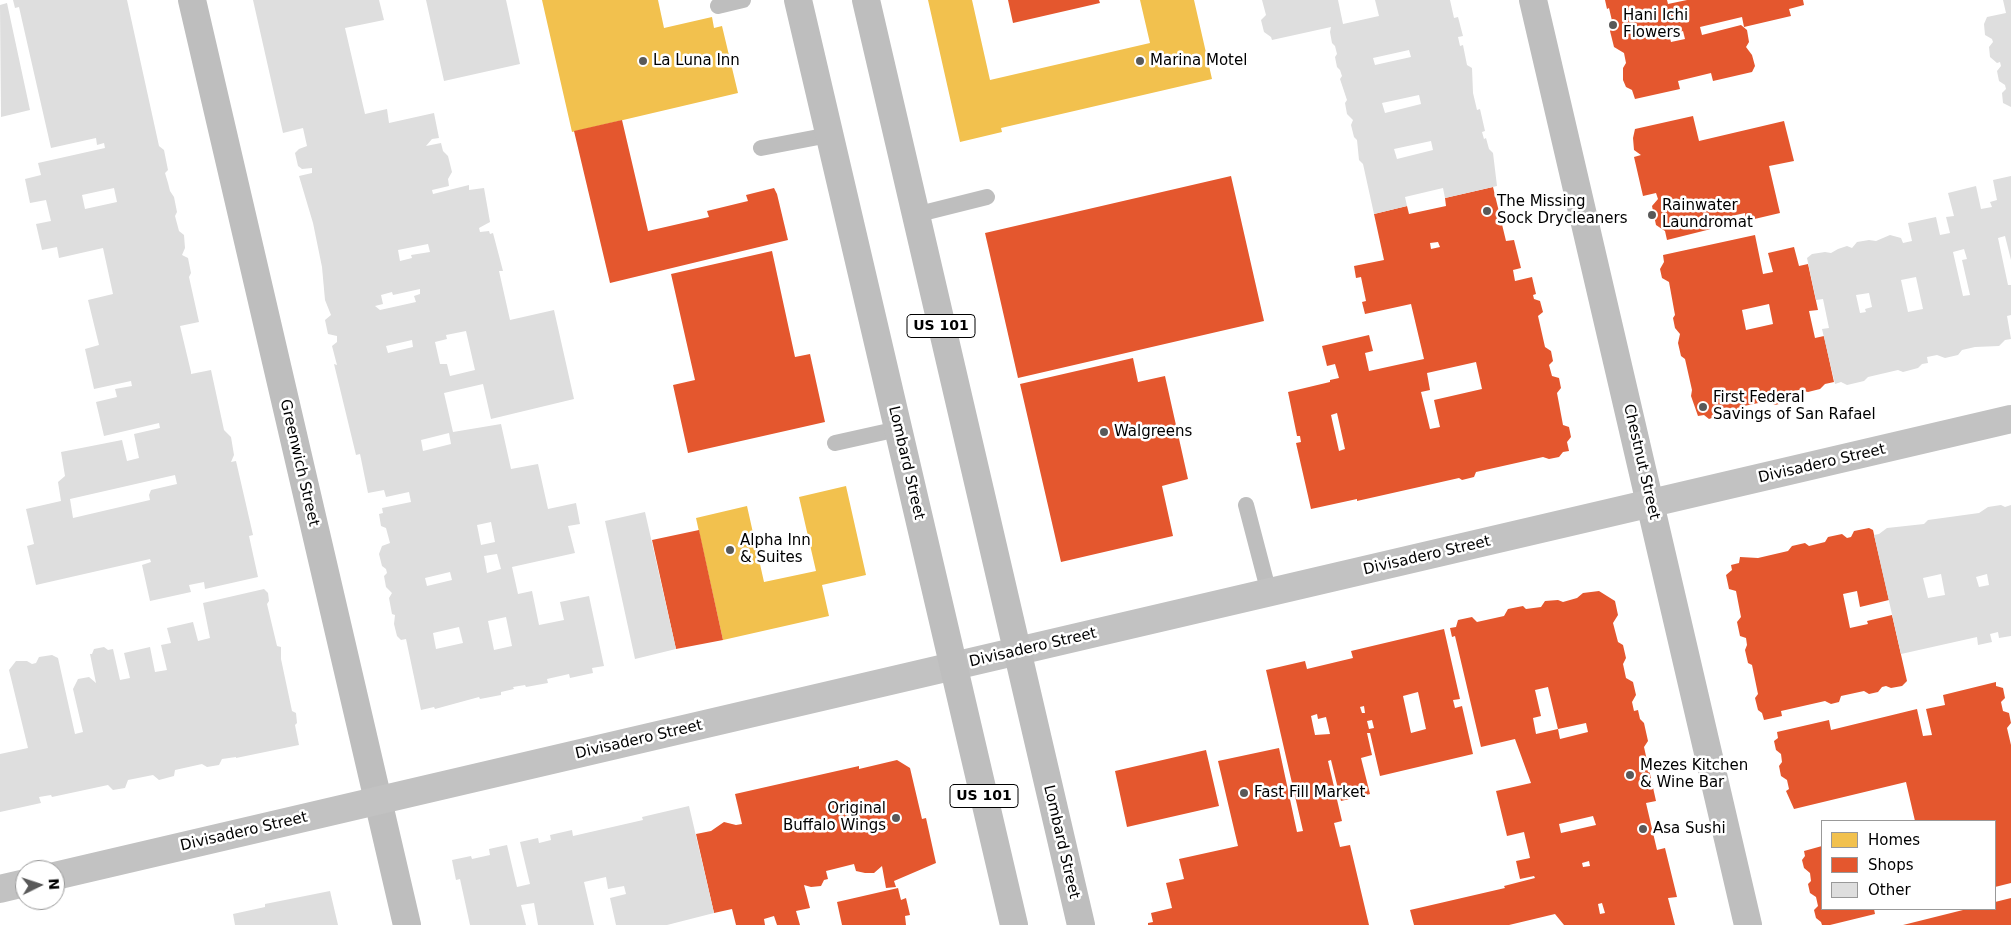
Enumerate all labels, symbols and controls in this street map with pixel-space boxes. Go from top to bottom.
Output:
place label: Hani Ichi Flowers [1623,7,1688,42]
marker: Hani Ichi Flowers [1607,19,1619,31]
place label: La Luna Inn [653,52,740,70]
place label: Marina Motel [1150,52,1247,70]
marker: La Luna Inn [637,55,649,67]
marker: Marina Motel [1134,55,1146,67]
place label: The Missing Sock Drycleaners [1497,193,1628,228]
place label: Rainwater Laundromat [1662,197,1753,232]
marker: The Missing Sock Drycleaners [1481,205,1493,217]
marker: Rainwater Laundromat [1646,209,1658,221]
road number: US 101 [907,314,975,338]
place label: First Federal Savings of San Rafael [1713,389,1876,424]
street label: Greenwich Street [276,398,322,528]
marker: First Federal Savings of San Rafael [1697,401,1709,413]
street label: Chestnut Street [1619,402,1663,522]
street label: Lombard Street [884,404,928,522]
place label: Walgreens [1114,423,1192,441]
marker: Walgreens [1098,426,1110,438]
street label: Divisadero Street [1757,441,1887,487]
place label: Alpha Inn & Suites [740,532,811,567]
street label: Divisadero Street [1362,533,1492,579]
marker: Alpha Inn & Suites [724,544,736,556]
street label: Divisadero Street [968,625,1098,671]
street label: Divisadero Street [574,717,704,763]
place label: Mezes Kitchen & Wine Bar [1640,757,1748,792]
marker: Mezes Kitchen & Wine Bar [1624,769,1636,781]
street label: Lombard Street [1039,783,1083,901]
road number: US 101 [950,784,1018,808]
place label: Fast Fill Market [1254,784,1365,802]
marker: Fast Fill Market [1238,787,1250,799]
place label: Original Buffalo Wings [783,800,886,835]
street label: Divisadero Street [179,809,309,855]
marker: Original Buffalo Wings [890,812,902,824]
place label: Asa Sushi [1653,820,1726,838]
legend [1821,820,1996,910]
marker: Asa Sushi [1637,823,1649,835]
text: Homes [1868,831,1920,849]
text: Shops [1868,856,1914,874]
north arrow [15,860,65,910]
text: N [46,878,62,890]
text: Other [1868,881,1911,899]

